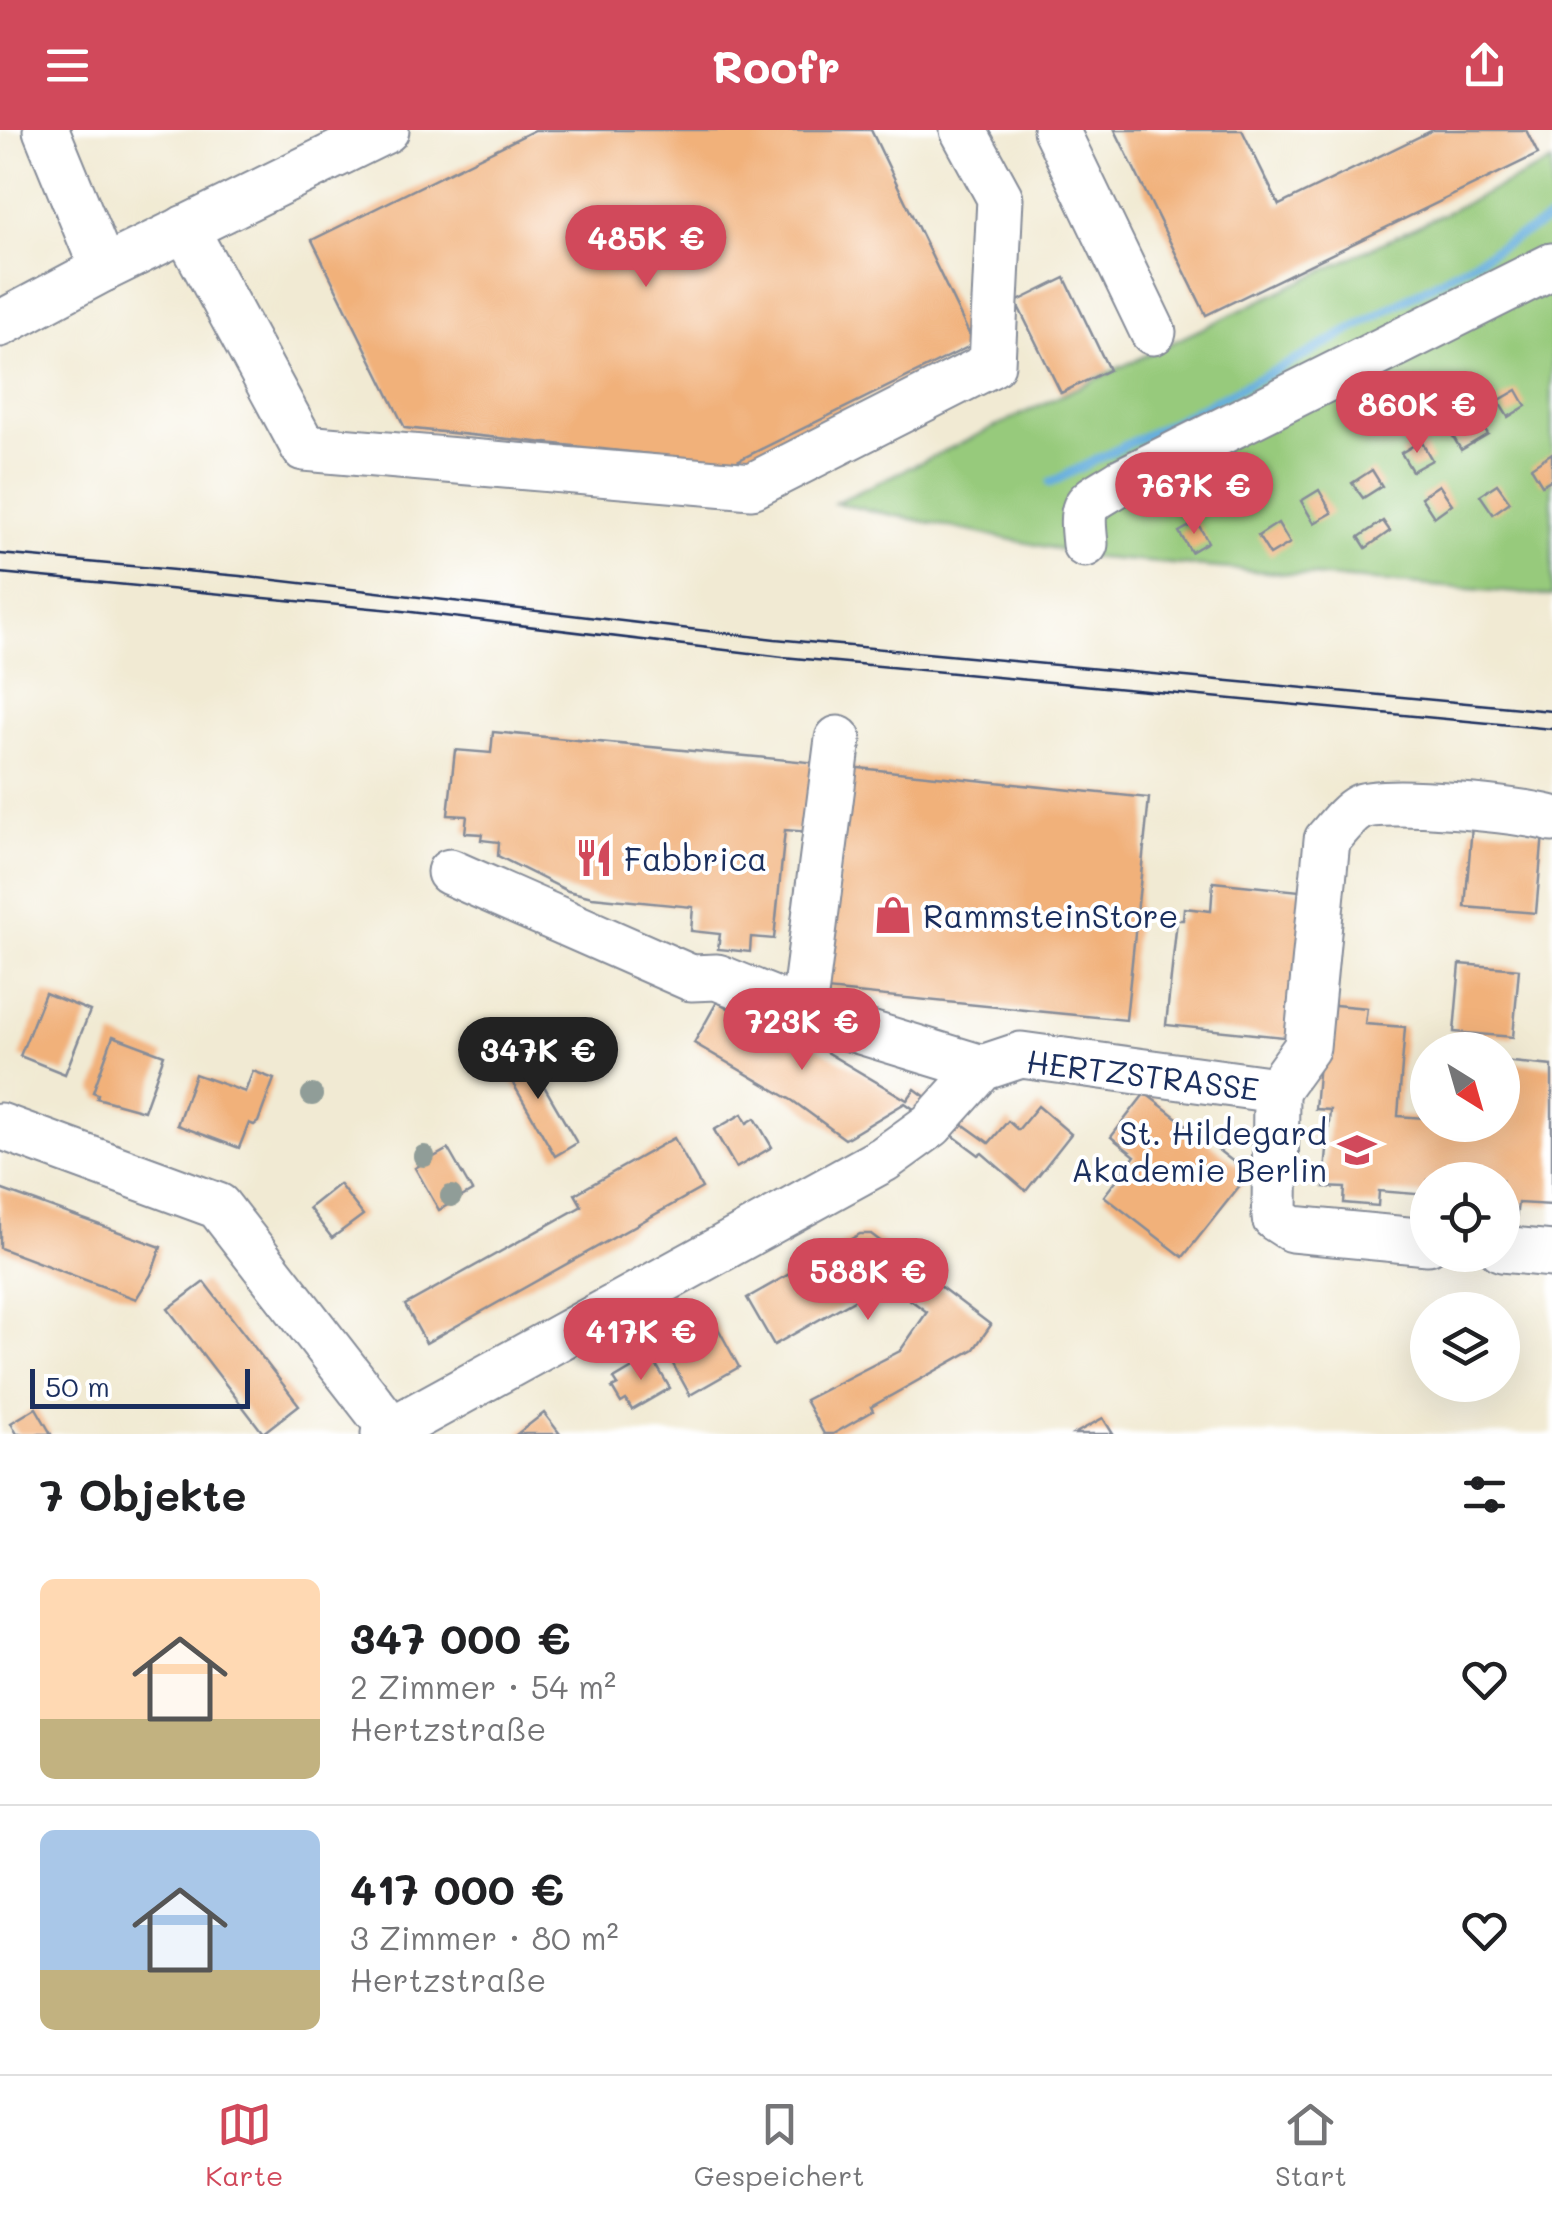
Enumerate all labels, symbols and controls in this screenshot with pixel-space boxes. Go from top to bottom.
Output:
text: Roofr [712,36,840,94]
icon: menu [40,38,95,93]
icon: share [1457,38,1512,93]
pin: 485K € [565,205,727,290]
text: 485K € [587,216,705,258]
pin: 860K € [1336,371,1498,456]
text: 860K € [1358,382,1476,424]
pin: 767K € [1113,452,1275,537]
text: 767K € [1137,463,1251,505]
restaurant icon: Fabbrica [573,837,615,879]
place label: Fabbrica [624,837,767,879]
shop icon: RammsteinStore [872,894,914,936]
place label: RammsteinStore [923,894,1178,936]
pin: 723K € [721,988,883,1073]
text: 723K € [745,999,859,1041]
pin: 347K € [457,1017,619,1102]
text: 347K € [480,1028,596,1070]
north arrow [1410,1032,1520,1142]
map controls [1410,1032,1520,1402]
street label: HERTZSTRASSE [1024,1039,1262,1109]
place label: St. Hildegard Akademie Berlin [1071,1111,1327,1190]
school or university icon: St. Hildegard Akademie Berlin [1336,1129,1378,1171]
button: locate [1410,1162,1520,1272]
pin: 588K € [787,1238,949,1323]
text: 588K € [810,1249,926,1291]
button: layers [1410,1292,1520,1402]
pin: 417K € [560,1298,722,1383]
text: 417K € [586,1309,696,1351]
scale bar [30,1364,250,1408]
text: 50 m [45,1368,110,1404]
text: 7 Objekte [40,1467,246,1522]
icon: filters [1457,1467,1512,1522]
text: 347 000 € [350,1610,571,1665]
icon: home [120,1619,240,1739]
icon: heart [1457,1652,1512,1707]
text: 2 Zimmer · 54 m² [350,1665,616,1707]
text: Hertzstraße [350,1707,546,1749]
text: 417 000 € [350,1861,564,1916]
icon: home [120,1870,240,1990]
icon: heart [1457,1903,1512,1958]
text: 3 Zimmer · 80 m² [350,1916,619,1958]
text: Hertzstraße [350,1958,546,2000]
tab: Karte [205,2097,283,2193]
tab: Gespeichert [694,2097,865,2193]
tab: Start [1275,2097,1347,2193]

